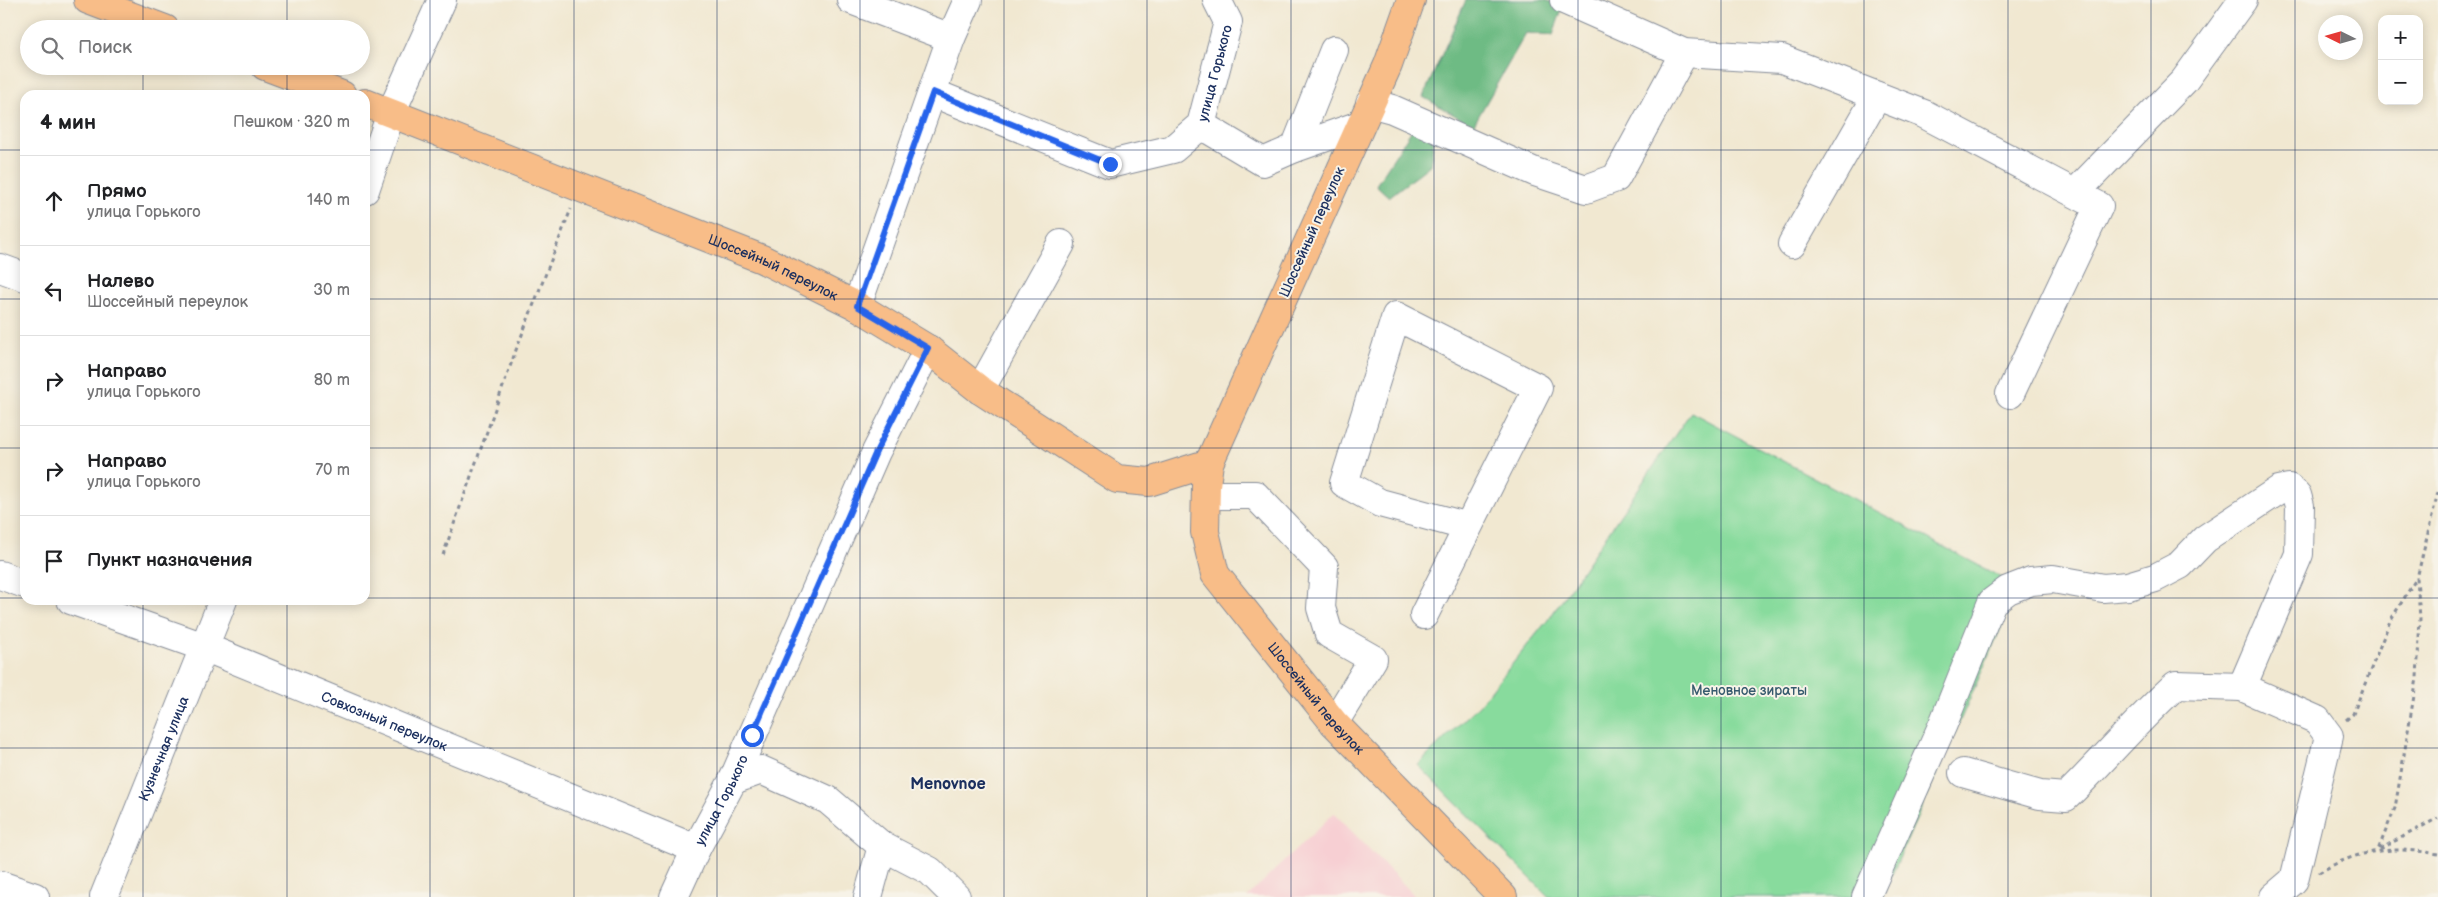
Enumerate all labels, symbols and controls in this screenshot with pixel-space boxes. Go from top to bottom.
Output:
north arrow [2318,15,2363,60]
map controls [2378,15,2423,105]
button: + [2378,15,2423,60]
search box [20,20,370,75]
street label: улица Горького [1194,23,1235,123]
icon: search [38,34,66,62]
text: Поиск [78,36,132,59]
button: − [2378,60,2423,105]
text: 4 мин [40,110,96,135]
text: Пешком · 320 m [233,113,350,132]
route end [1099,153,1122,176]
street label: Шоссейный переулок [1276,164,1349,300]
text: Прямо [87,180,147,203]
icon: ahead [40,187,68,215]
text: 140 m [307,191,350,210]
text: улица Горького [87,203,201,222]
street label: Шоссейный переулок [706,230,842,304]
text: Налево [87,270,154,293]
icon: left [40,277,68,305]
text: 30 m [313,281,350,300]
text: Шоссейный переулок [87,293,248,312]
text: Направо [87,360,167,383]
icon: right [40,367,68,395]
text: 80 m [314,371,350,390]
text: улица Горького [87,383,201,402]
text: Направо [87,450,167,473]
icon: right [40,457,68,485]
text: 70 m [315,461,350,480]
text: улица Горького [87,473,201,492]
icon: arrive [40,547,68,575]
text: Пункт назначения [87,549,252,572]
street label: Шоссейный переулок [1264,639,1368,758]
park label: Меновное зираты [1691,682,1807,699]
street label: Совхозный переулок [319,688,450,755]
street label: Кузнечная улица [135,693,192,804]
route start [741,724,764,747]
street label: улица Горького [691,752,751,848]
district label: Menovnoe [910,775,986,794]

